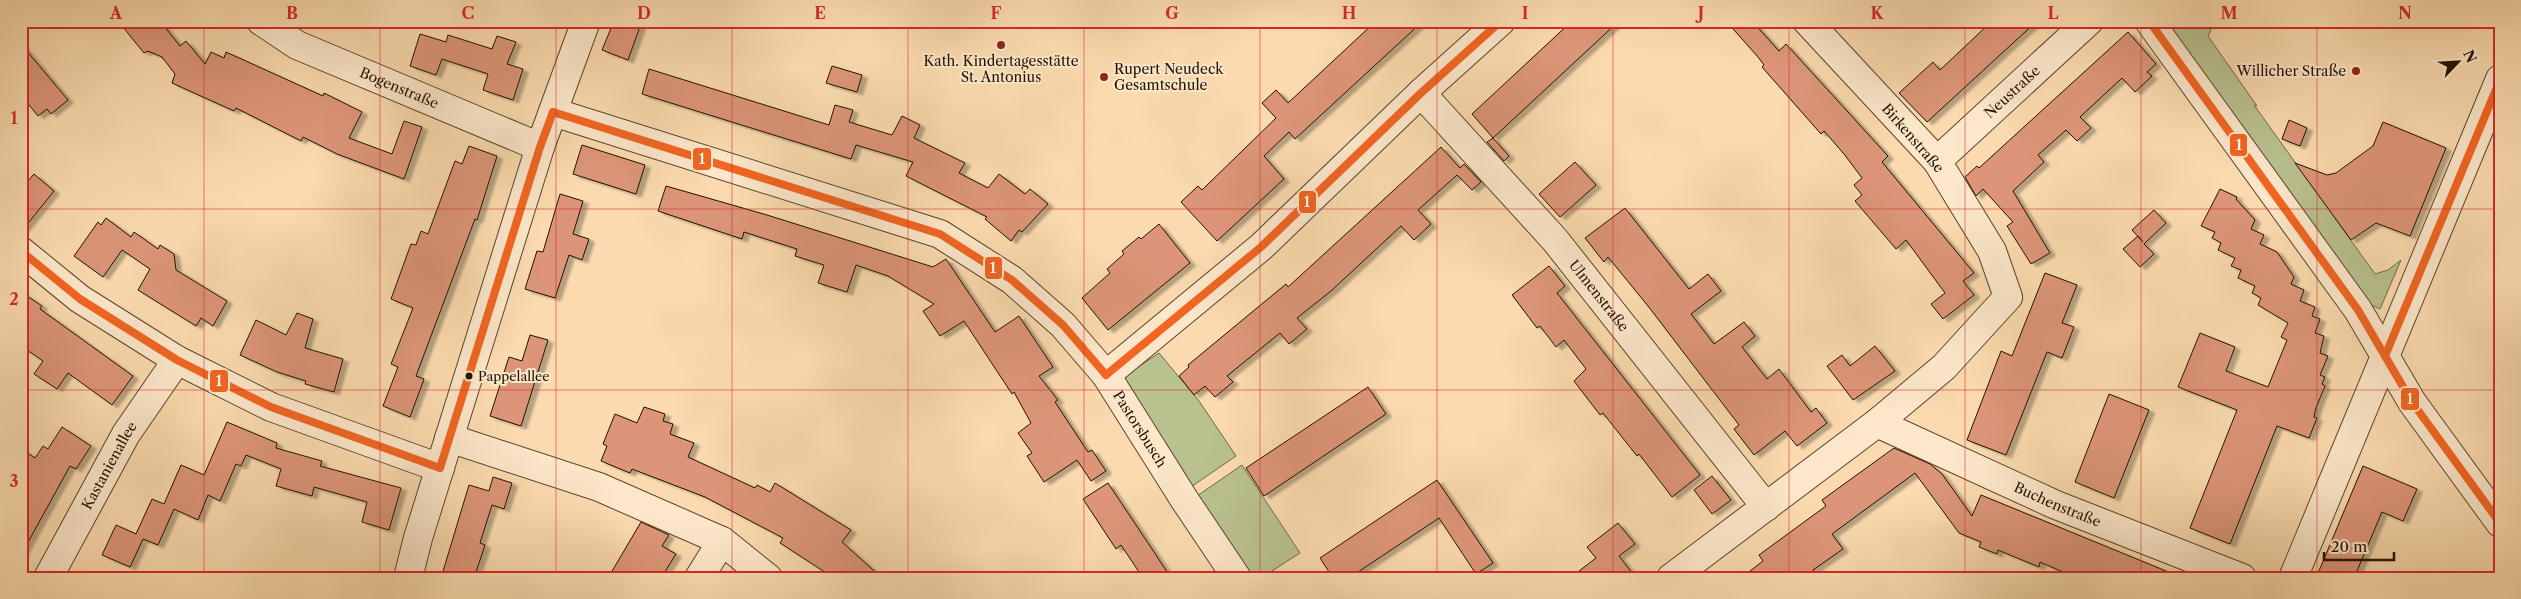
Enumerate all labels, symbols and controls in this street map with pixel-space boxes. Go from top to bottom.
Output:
text: A [109,3,123,23]
text: B [286,3,298,23]
text: C [462,3,474,23]
text: D [637,3,651,23]
text: E [814,3,826,23]
text: F [991,3,1002,23]
text: G [1165,3,1179,23]
text: H [1342,3,1356,23]
text: I [1522,3,1529,23]
text: J [1695,3,1704,23]
text: K [1871,3,1885,23]
text: L [2047,3,2059,23]
text: M [2221,3,2238,23]
text: N [2398,3,2412,23]
north arrow [2434,38,2484,88]
marker: Kath. Kindertagesstätte St. Antonius [995,39,1007,51]
text: N [2459,47,2481,66]
place label: Kath. Kindertagesstätte St. Antonius [923,52,1079,86]
place label: Rupert Neudeck Gesamtschule [1114,60,1224,94]
street label: Neustraße [1980,62,2044,122]
place label: Willicher Straße [2235,62,2346,80]
street label: Bogenstraße [357,63,442,112]
marker: Willicher Straße [2350,65,2362,77]
marker: Rupert Neudeck Gesamtschule [1098,71,1110,83]
street label: Birkenstraße [1878,100,1948,176]
text: 1 [10,108,18,128]
line badge: 1 [2229,133,2248,157]
text: 1 [2236,136,2243,154]
line badge: 1 [692,147,712,171]
text: 1 [699,150,706,168]
line badge: 1 [1298,190,1317,214]
text: 1 [1304,193,1311,211]
line badge: 1 [984,256,1003,280]
street label: Ulmenstraße [1565,256,1633,335]
text: 1 [990,259,997,277]
text: 2 [9,289,19,309]
place label: Pappelallee [478,368,550,384]
line badge: 1 [209,369,229,393]
marker: Pappelallee [464,371,474,381]
text: 1 [216,372,223,390]
street label: Pastorsbusch [1109,387,1171,471]
line badge: 1 [2400,387,2420,411]
text: 1 [2407,390,2414,408]
street label: Kastanienallee [78,418,141,513]
text: 3 [9,471,19,491]
street label: Buchenstraße [2011,478,2104,531]
scale bar [2324,529,2394,561]
text: 20 m [2331,537,2367,556]

